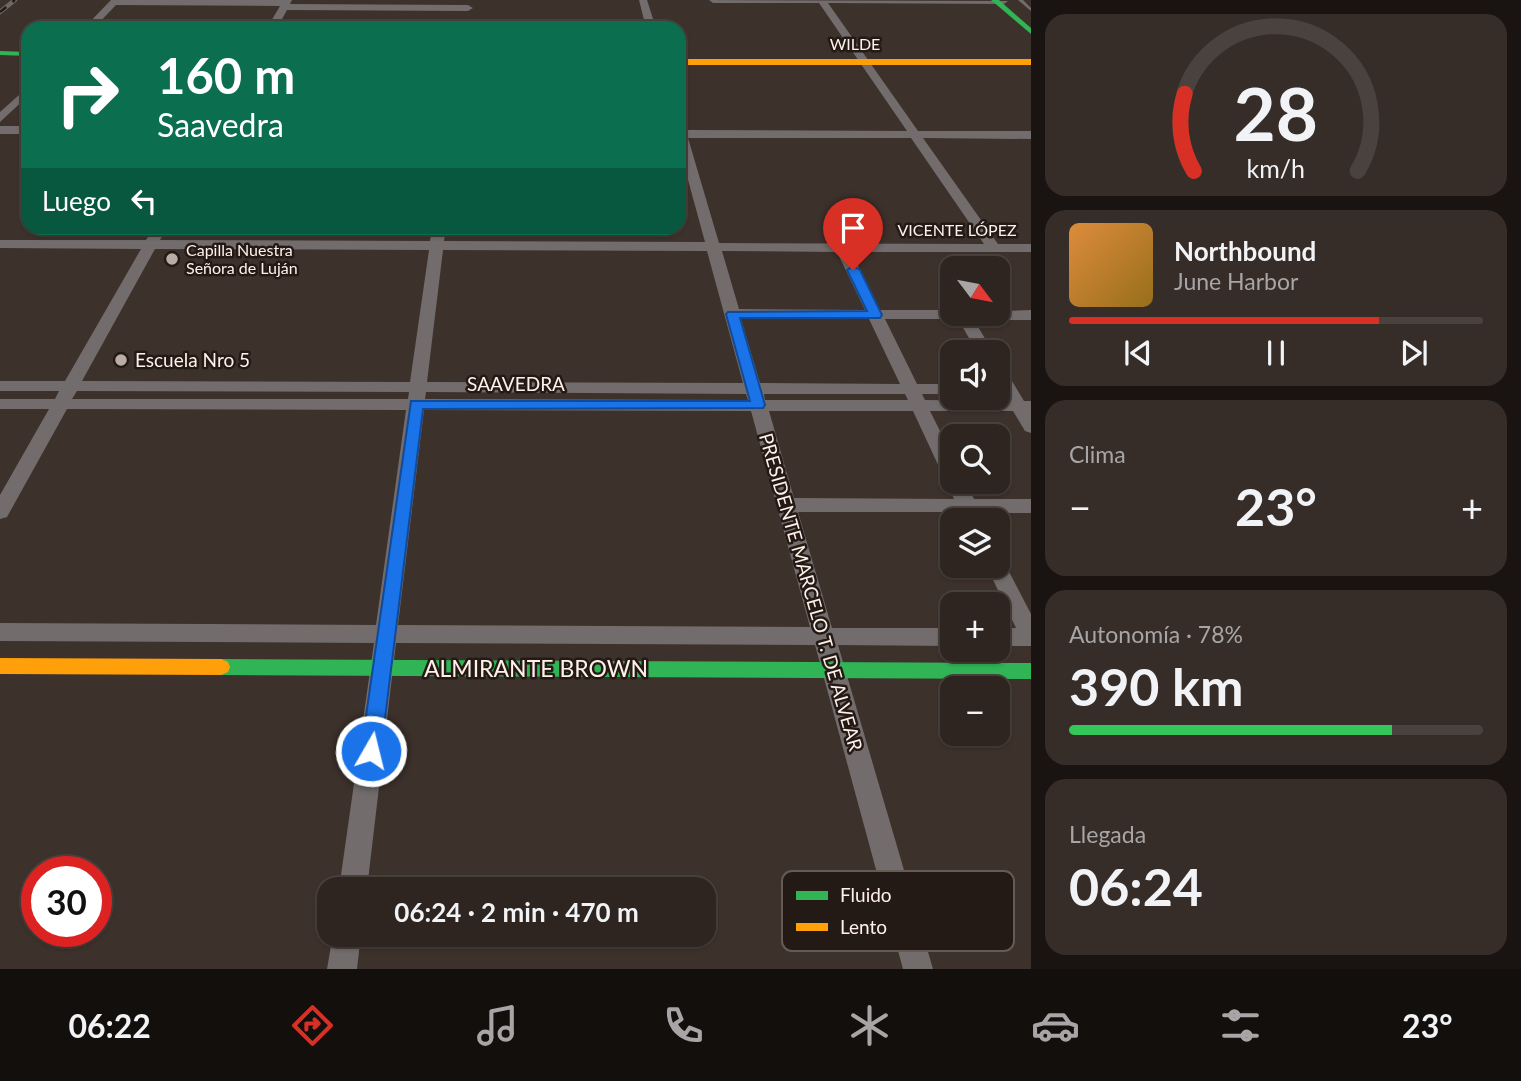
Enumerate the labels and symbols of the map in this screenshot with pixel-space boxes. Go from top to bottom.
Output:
street label: WILDE [830,34,880,53]
pin [823,198,883,270]
street label: VICENTE LÓPEZ [897,220,1017,239]
place label: Capilla Nuestra Señora de Luján [186,240,298,277]
marker: Capilla Nuestra Señora de Luján [164,251,180,267]
north arrow [940,256,1010,326]
place label: Escuela Nro 5 [135,348,250,371]
marker: Escuela Nro 5 [113,352,129,368]
street label: SAAVEDRA [467,372,565,395]
street label: PRESIDENTE MARCELO T. DE ALVEAR [755,430,868,754]
street label: ALMIRANTE BROWN [424,654,648,682]
position arrow [334,714,408,788]
speed limit sign: 30 [21,856,112,947]
legend [782,871,1014,951]
text: Fluido [840,883,892,906]
text: Lento [840,915,887,938]

